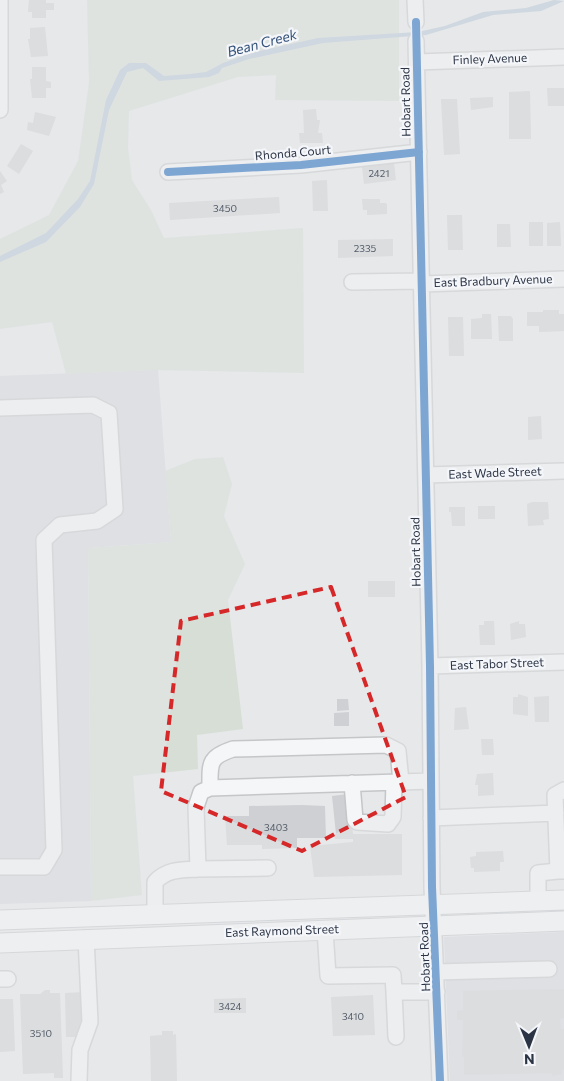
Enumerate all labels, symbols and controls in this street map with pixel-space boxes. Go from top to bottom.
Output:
water label: Bean Creek [225,25,299,60]
street label: Finley Avenue [452,50,527,66]
street label: Hobart Road [397,67,413,137]
street label: Rhonda Court [254,142,332,162]
house number: 2421 [368,167,390,179]
house number: 3450 [213,202,237,214]
house number: 2335 [354,242,377,254]
street label: East Bradbury Avenue [433,271,553,289]
street label: East Wade Street [448,463,542,481]
street label: Hobart Road [407,517,423,587]
street label: East Tabor Street [450,654,544,672]
house number: 3403 [264,821,288,833]
street label: East Raymond Street [225,921,339,939]
street label: Hobart Road [416,922,432,992]
house number: 3424 [219,1000,241,1012]
house number: 3410 [342,1010,364,1022]
north arrow [504,1021,554,1071]
house number: 3510 [30,1027,52,1039]
text: N [524,1051,535,1068]

